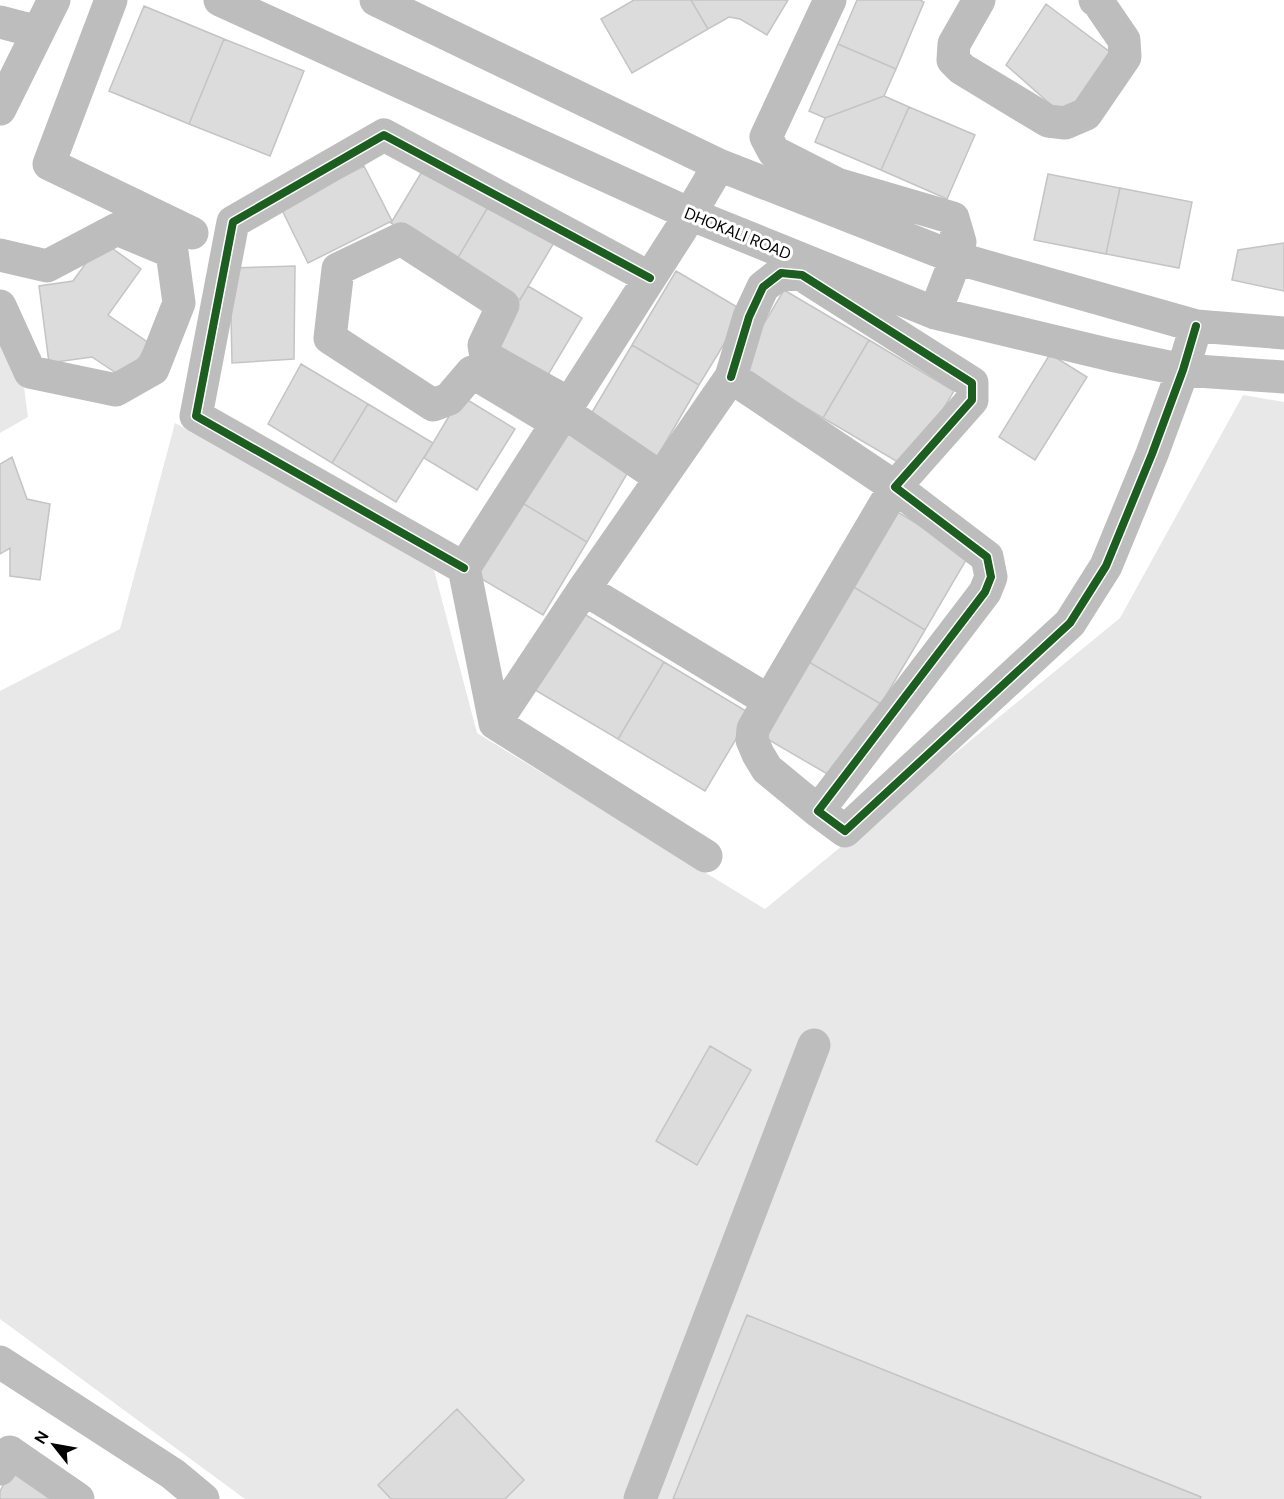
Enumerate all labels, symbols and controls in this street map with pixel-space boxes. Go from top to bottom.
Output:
street label: DHOKALI ROAD [681,202,794,264]
north arrow [24,1415,84,1475]
text: N [30,1427,54,1448]

